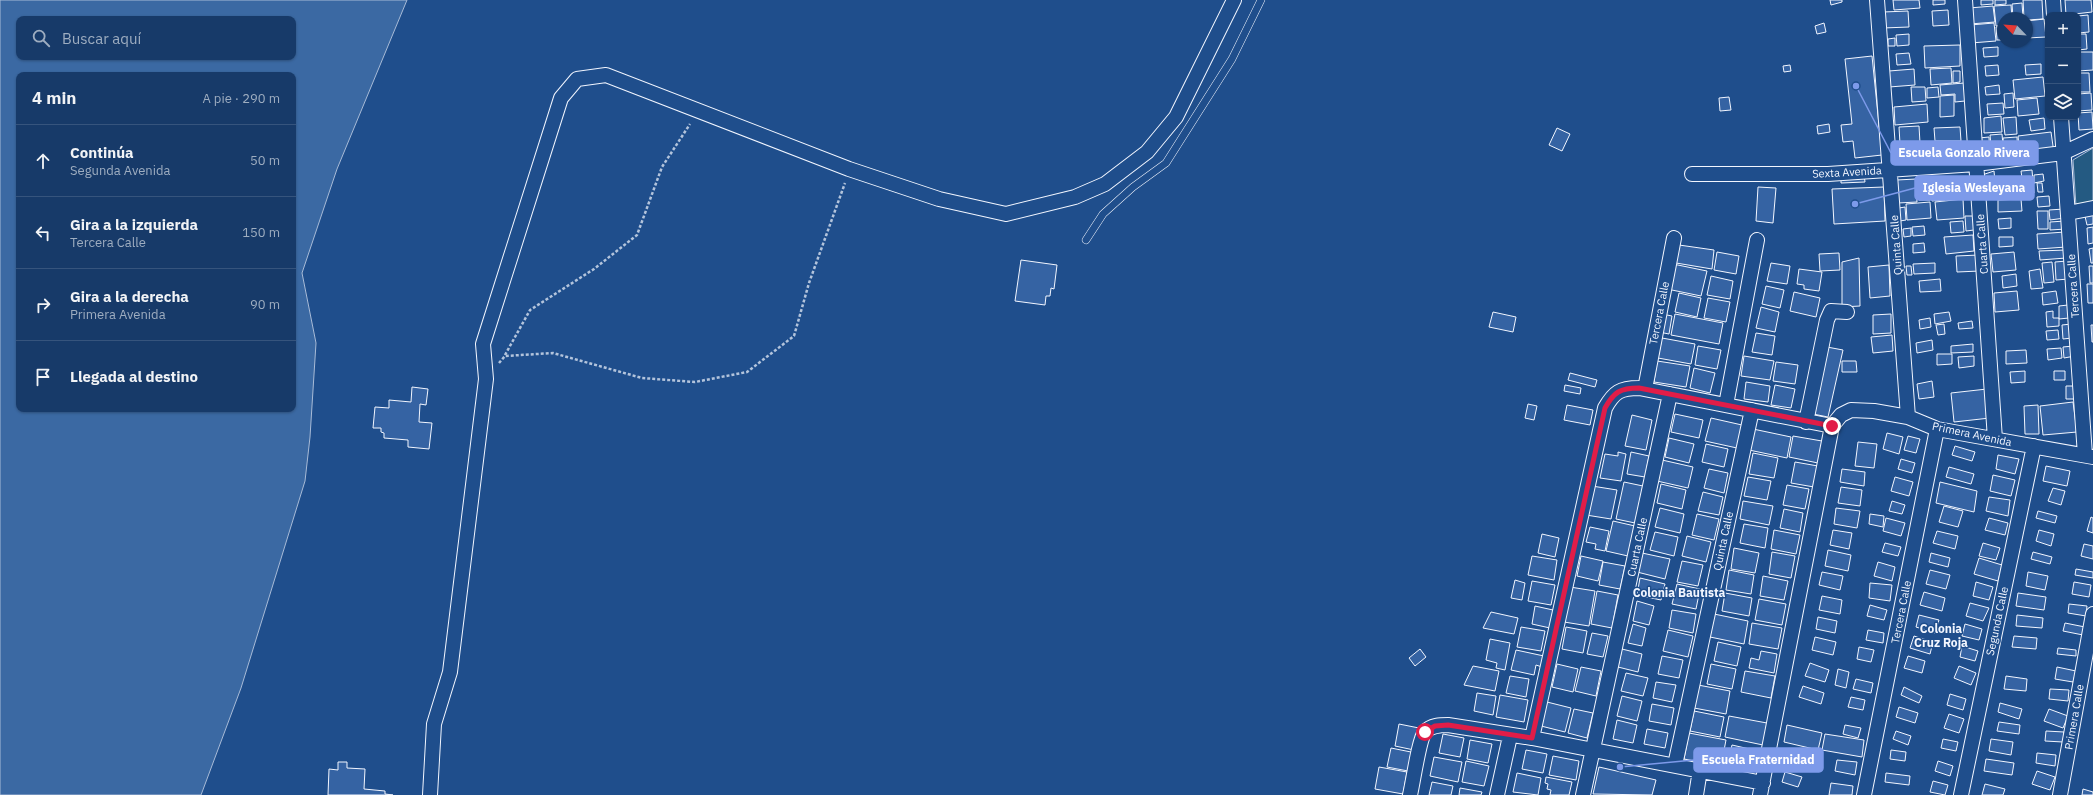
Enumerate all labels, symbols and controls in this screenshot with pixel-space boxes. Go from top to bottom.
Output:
north arrow [1997,12,2033,48]
map controls [2045,12,2081,120]
button: + [2045,12,2081,48]
search box [16,16,296,60]
icon: search [30,27,52,49]
text: Buscar aquí [62,29,141,48]
button: − [2045,48,2081,84]
button: layers [2045,84,2081,120]
text: 4 min [32,87,76,109]
text: A pie · 290 m [202,90,280,107]
callout: Escuela Gonzalo Rivera [1891,141,2038,165]
text: Continúa [70,143,134,162]
text: Escuela Gonzalo Rivera [1898,145,2030,160]
icon: ahead [32,150,54,172]
text: 50 m [250,152,280,169]
text: Segunda Avenida [70,162,170,179]
street label: Sexta Avenida [1812,163,1882,181]
callout: Iglesia Wesleyana [1915,176,2034,200]
text: Iglesia Wesleyana [1923,180,2026,195]
street label: Cuarta Calle [1973,214,1991,274]
text: Gira a la izquierda [70,215,198,234]
street label: Quinta Calle [1887,215,1905,275]
icon: left [32,222,54,244]
text: 150 m [242,224,280,241]
text: Tercera Calle [70,234,146,251]
street label: Tercera Calle [2064,253,2082,319]
street label: Tercera Calle [1646,280,1672,346]
text: Gira a la derecha [70,287,189,306]
icon: right [32,294,54,316]
text: 90 m [250,296,280,313]
text: Primera Avenida [70,306,166,323]
icon: arrive [32,366,54,388]
text: Llegada al destino [70,367,198,386]
route end [1823,417,1841,435]
street label: Primera Avenida [1931,419,2013,449]
street label: Quinta Calle [1710,510,1736,572]
street label: Cuarta Calle [1624,516,1650,578]
street label: Tercera Calle [1888,579,1914,645]
district label: Colonia Bautista [1633,585,1725,600]
street label: Segunda Calle [1983,585,2011,657]
district label: Colonia Cruz Roja [1914,621,1968,650]
street label: Primera Calle [2061,683,2087,751]
route start [1416,723,1434,741]
callout: Escuela Fraternidad [1694,748,1823,772]
text: Escuela Fraternidad [1702,752,1814,767]

